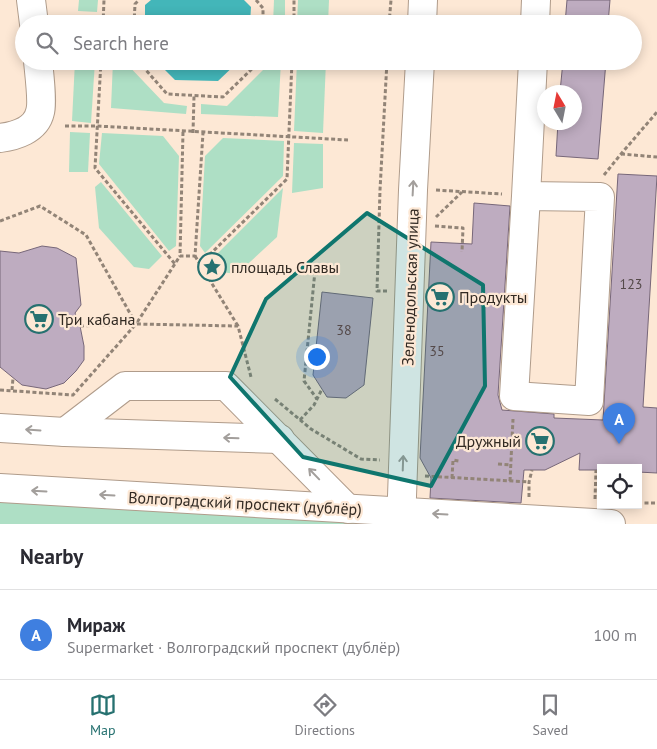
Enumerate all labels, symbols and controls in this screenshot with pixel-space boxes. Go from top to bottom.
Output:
search box [15,15,642,70]
icon: search [33,29,61,57]
text: Search here [73,31,169,55]
north arrow [537,85,582,130]
one-way arrow [409,181,418,197]
street label: Зеленодольская улица [397,208,423,366]
place icon: площадь Славы [197,252,227,282]
place label: площадь Славы [231,257,339,277]
house number: 123 [620,275,642,293]
supermarket icon: Продукты [425,282,455,312]
place label: Продукты [459,287,527,307]
supermarket icon: Три кабана [24,304,54,334]
place label: Три кабана [58,309,135,329]
house number: 38 [336,321,352,339]
house number: 35 [429,342,445,360]
your location [304,344,330,370]
pin: A [603,403,635,444]
one-way arrow [25,425,41,435]
supermarket icon: Дружный [525,426,555,456]
place label: Дружный [456,431,521,451]
one-way arrow [224,433,240,442]
one-way arrow [398,455,408,472]
map controls [597,464,642,509]
button: locate [597,464,642,509]
one-way arrow [308,468,320,480]
one-way arrow [31,486,47,495]
street label: Волгоградский проспект (дублёр) [128,487,362,519]
one-way arrow [99,490,115,499]
one-way arrow [432,510,448,519]
text: Nearby [20,543,83,570]
text: Мираж [67,613,125,637]
text: A [31,625,41,645]
text: 100 m [594,625,637,645]
text: Supermarket · Волгоградский проспект (дублёр) [67,637,400,657]
tab: Map [89,691,117,739]
tab: Directions [294,691,355,739]
tab: Saved [533,691,568,739]

